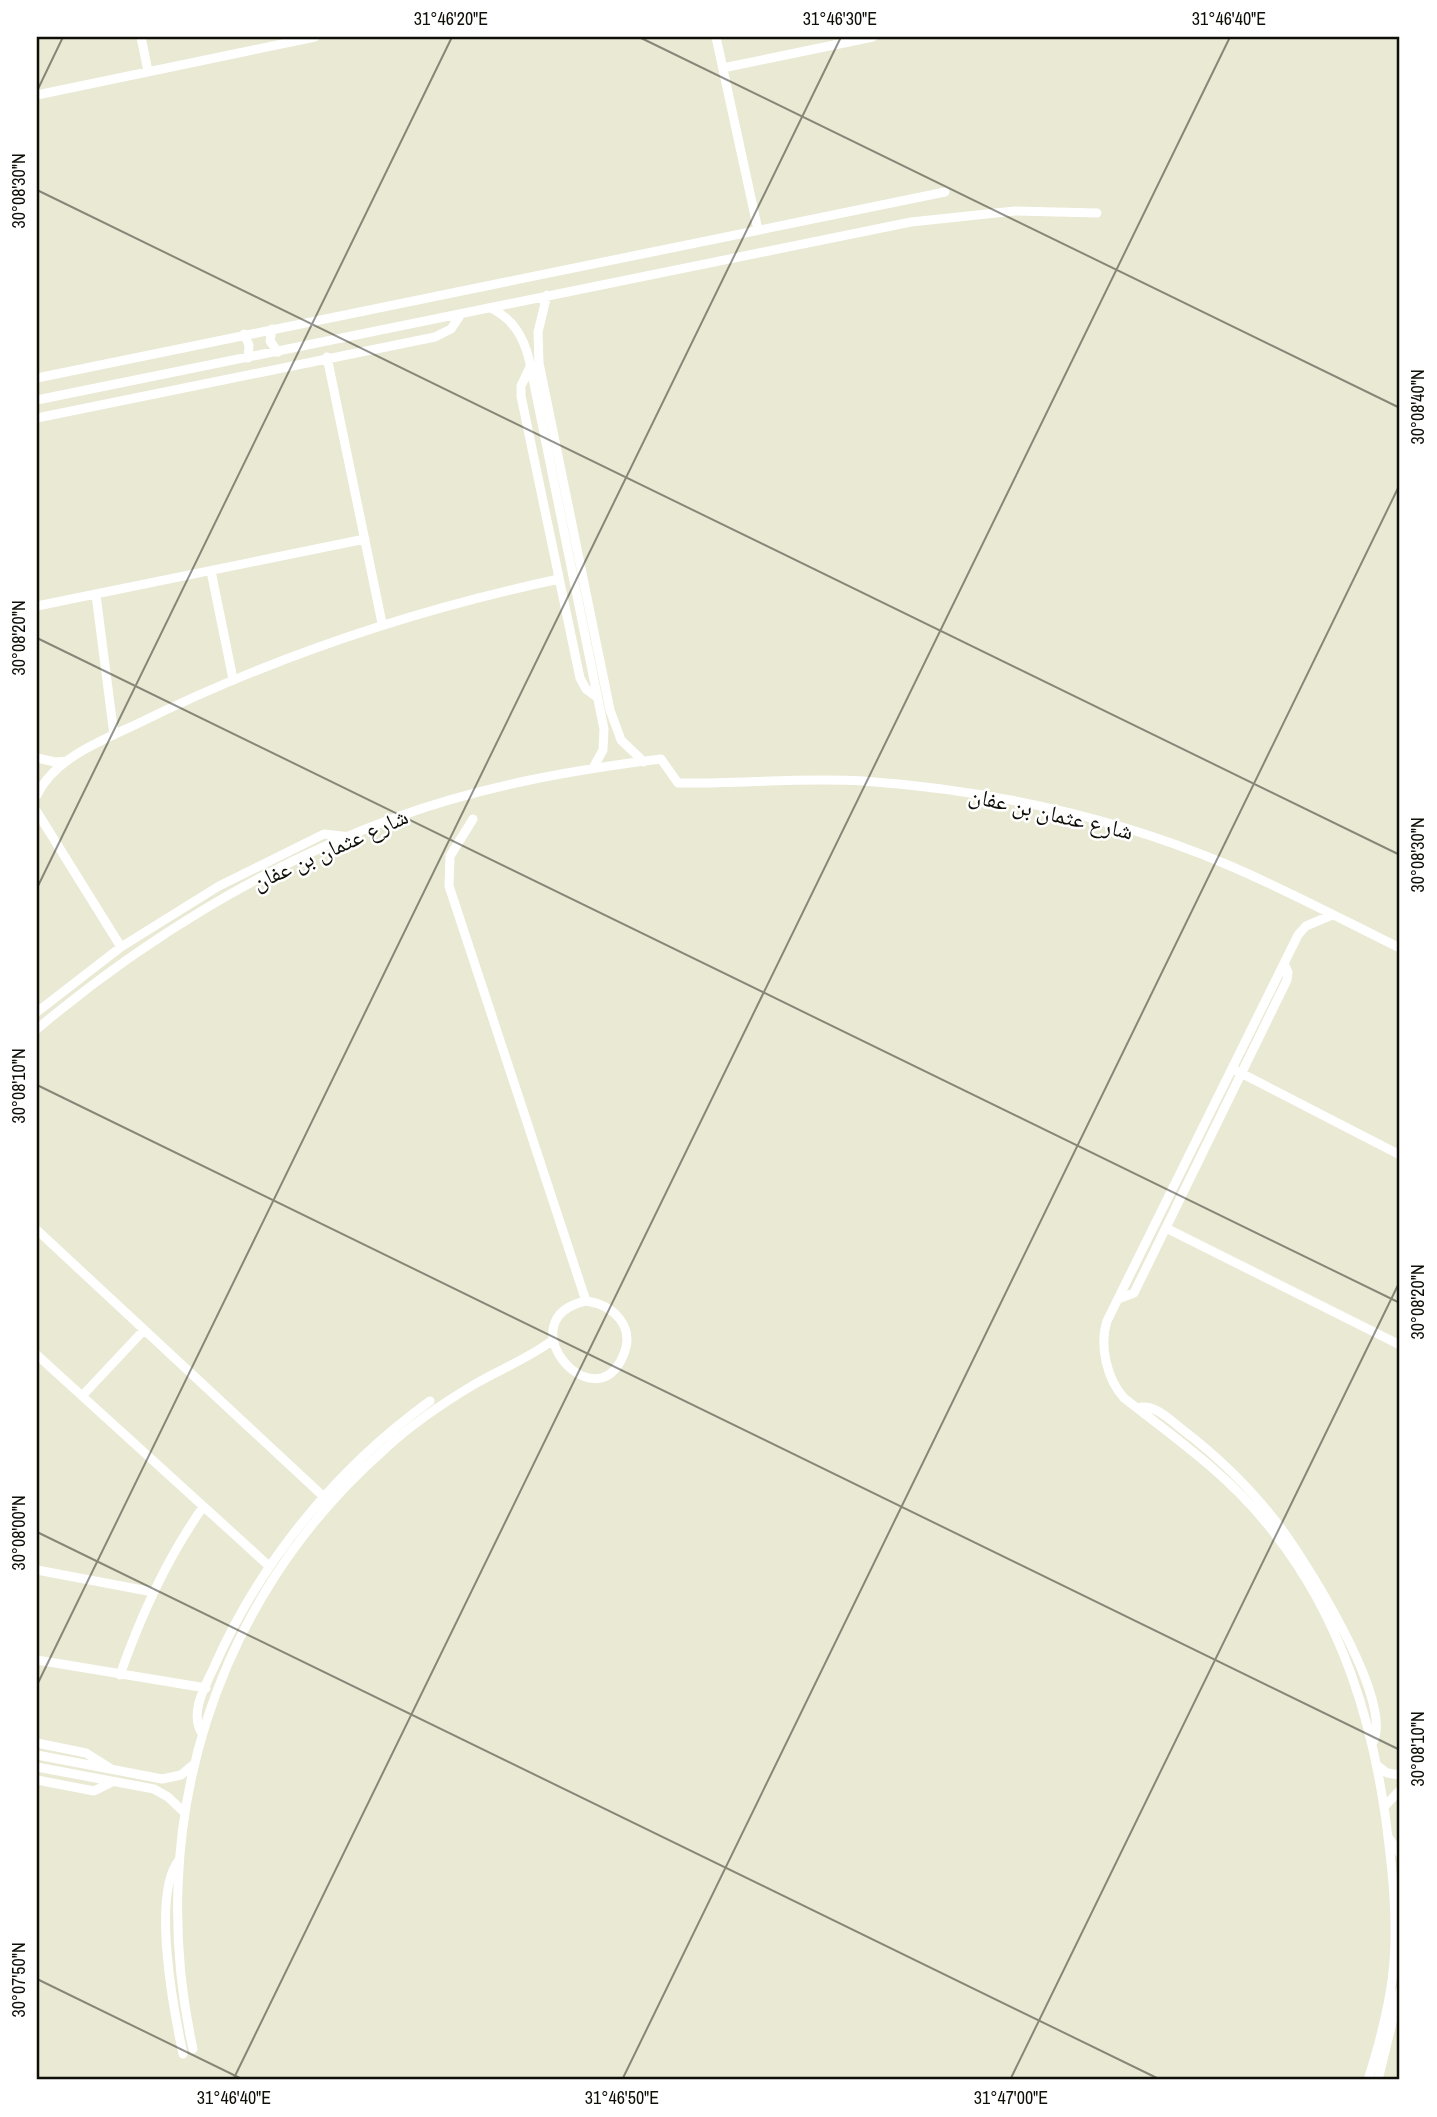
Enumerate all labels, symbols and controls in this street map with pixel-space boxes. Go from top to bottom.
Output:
text: 31°46'20"E [414,6,488,31]
text: 31°46'30"E [803,6,877,31]
text: 31°46'40"E [1192,6,1266,31]
text: 30°08'30"N [6,153,31,229]
text: 30°08'40"N [1405,369,1430,445]
text: 30°08'20"N [6,600,31,676]
street label: شارع عثمان بن عفان [966,779,1136,846]
street label: شارع عثمان بن عفان [247,800,413,897]
text: 30°08'30"N [1405,817,1430,893]
text: 30°08'10"N [6,1048,31,1124]
text: 30°08'20"N [1405,1264,1430,1340]
text: 30°08'00"N [6,1495,31,1571]
text: 30°08'10"N [1405,1711,1430,1787]
text: 30°07'50"N [6,1942,31,2018]
text: 31°46'40"E [197,2085,271,2110]
text: 31°46'50"E [585,2085,659,2110]
text: 31°47'00"E [974,2085,1048,2110]

